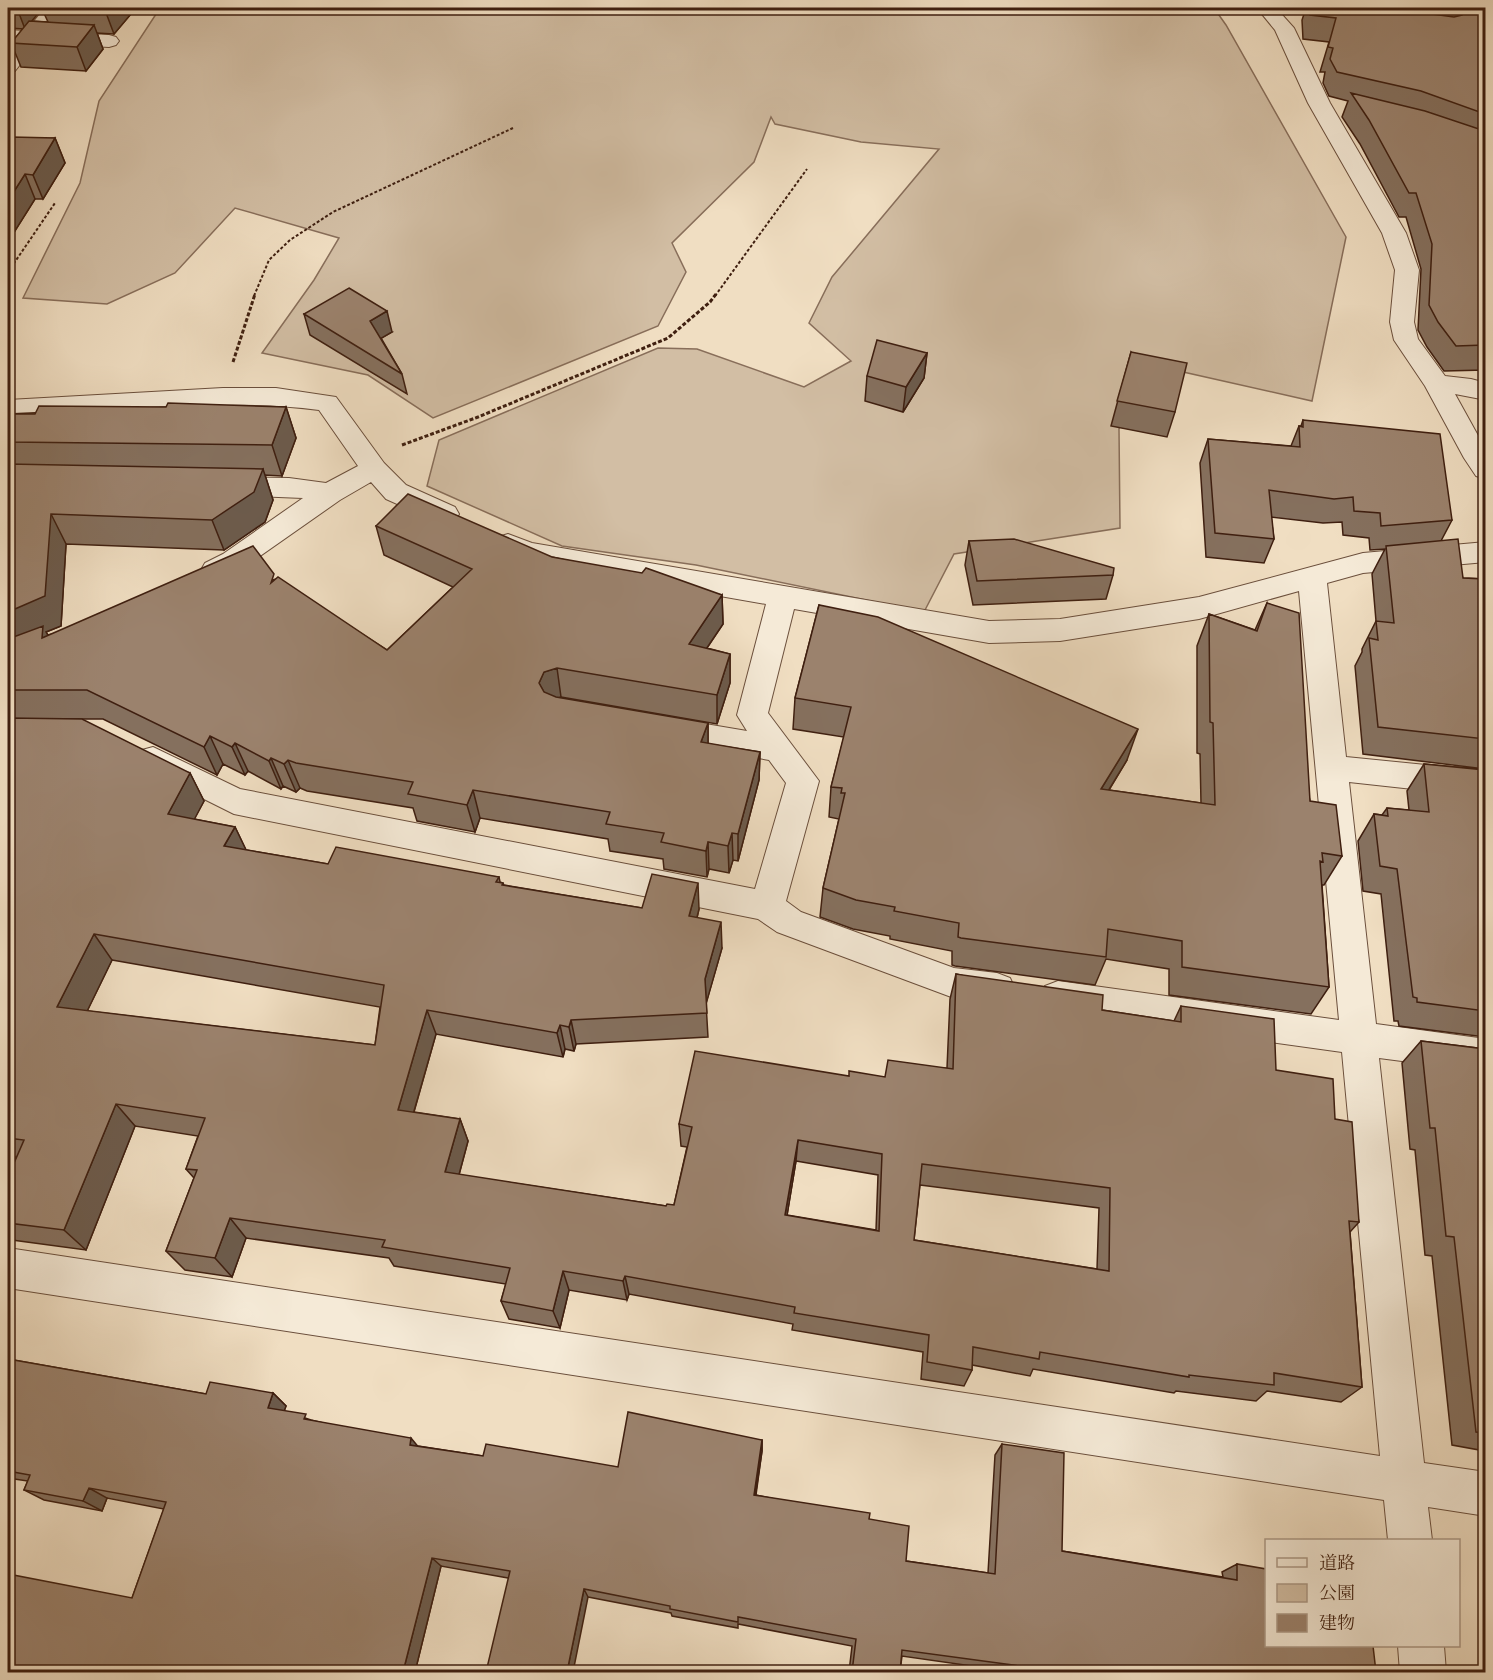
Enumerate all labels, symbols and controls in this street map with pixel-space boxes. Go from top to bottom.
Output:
legend [1265,1539,1460,1647]
text: 道路 [1319,1553,1355,1573]
text: 公園 [1319,1584,1355,1603]
text: 建物 [1319,1613,1355,1633]

